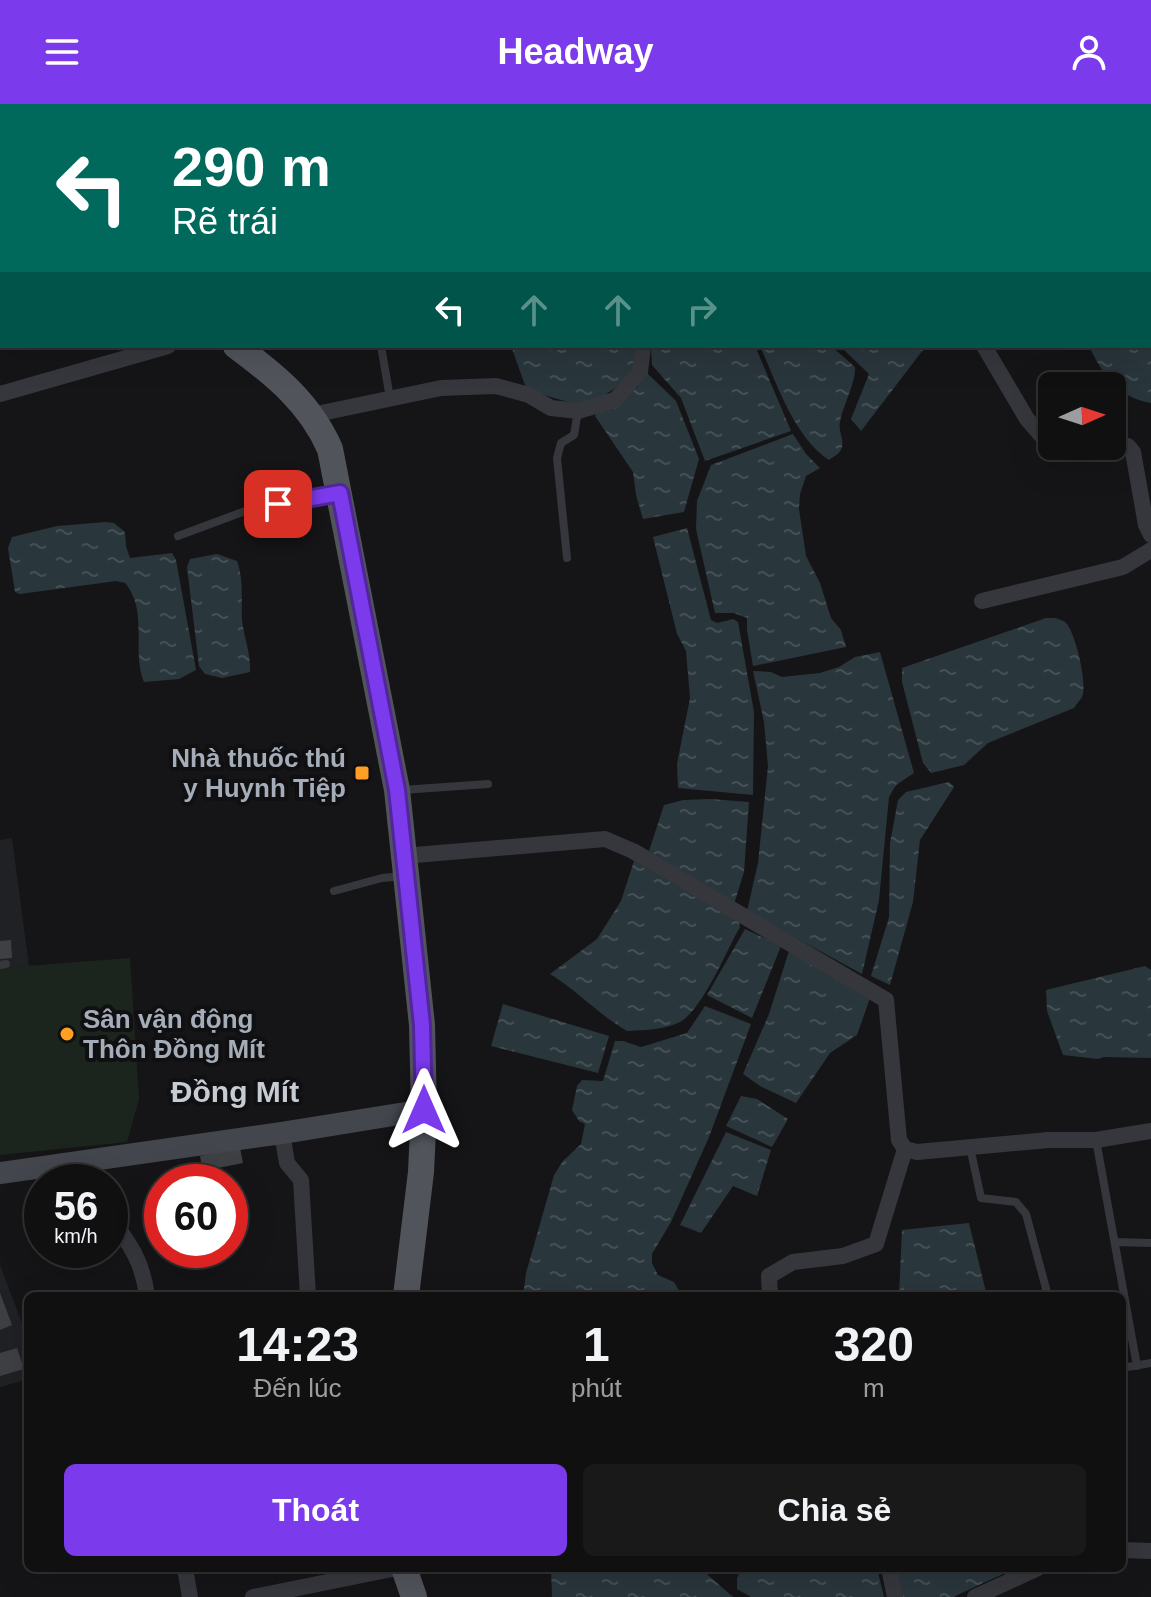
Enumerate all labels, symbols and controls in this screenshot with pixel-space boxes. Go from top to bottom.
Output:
icon: menu [40,30,84,74]
icon: person [1067,30,1111,74]
text: Headway [497,31,654,72]
text: 290 m [172,135,331,198]
icon: left [40,136,144,240]
text: Rẽ trái [172,201,278,242]
icon: left [428,288,472,332]
icon: ahead [512,288,556,332]
icon: ahead [596,288,640,332]
icon: right [680,288,724,332]
north arrow [1038,372,1126,460]
map controls [1038,372,1126,460]
pin [244,470,312,538]
icon: arrive [256,482,300,526]
place label: Nhà thuốc thú y Huynh Tiệp [171,743,346,803]
marker: Nhà thuốc thú y Huynh Tiệp [353,764,371,782]
place label: Sân vận động Thôn Đồng Mít [83,1004,265,1064]
marker: Sân vận động Thôn Đồng Mít [58,1025,76,1043]
position arrow [382,1068,466,1152]
district label: Đồng Mít [171,1075,299,1108]
speed limit sign: 60 [144,1164,248,1268]
text: 56 [54,1184,98,1228]
text: km/h [54,1225,98,1247]
text: 14:23 [236,1318,359,1371]
text: 1 [583,1318,610,1371]
text: 320 [834,1318,914,1371]
text: Đến lúc [253,1373,342,1403]
text: phút [571,1373,622,1403]
text: m [863,1373,885,1403]
button: Thoát [64,1464,567,1556]
button: Chia sẻ [583,1464,1086,1556]

